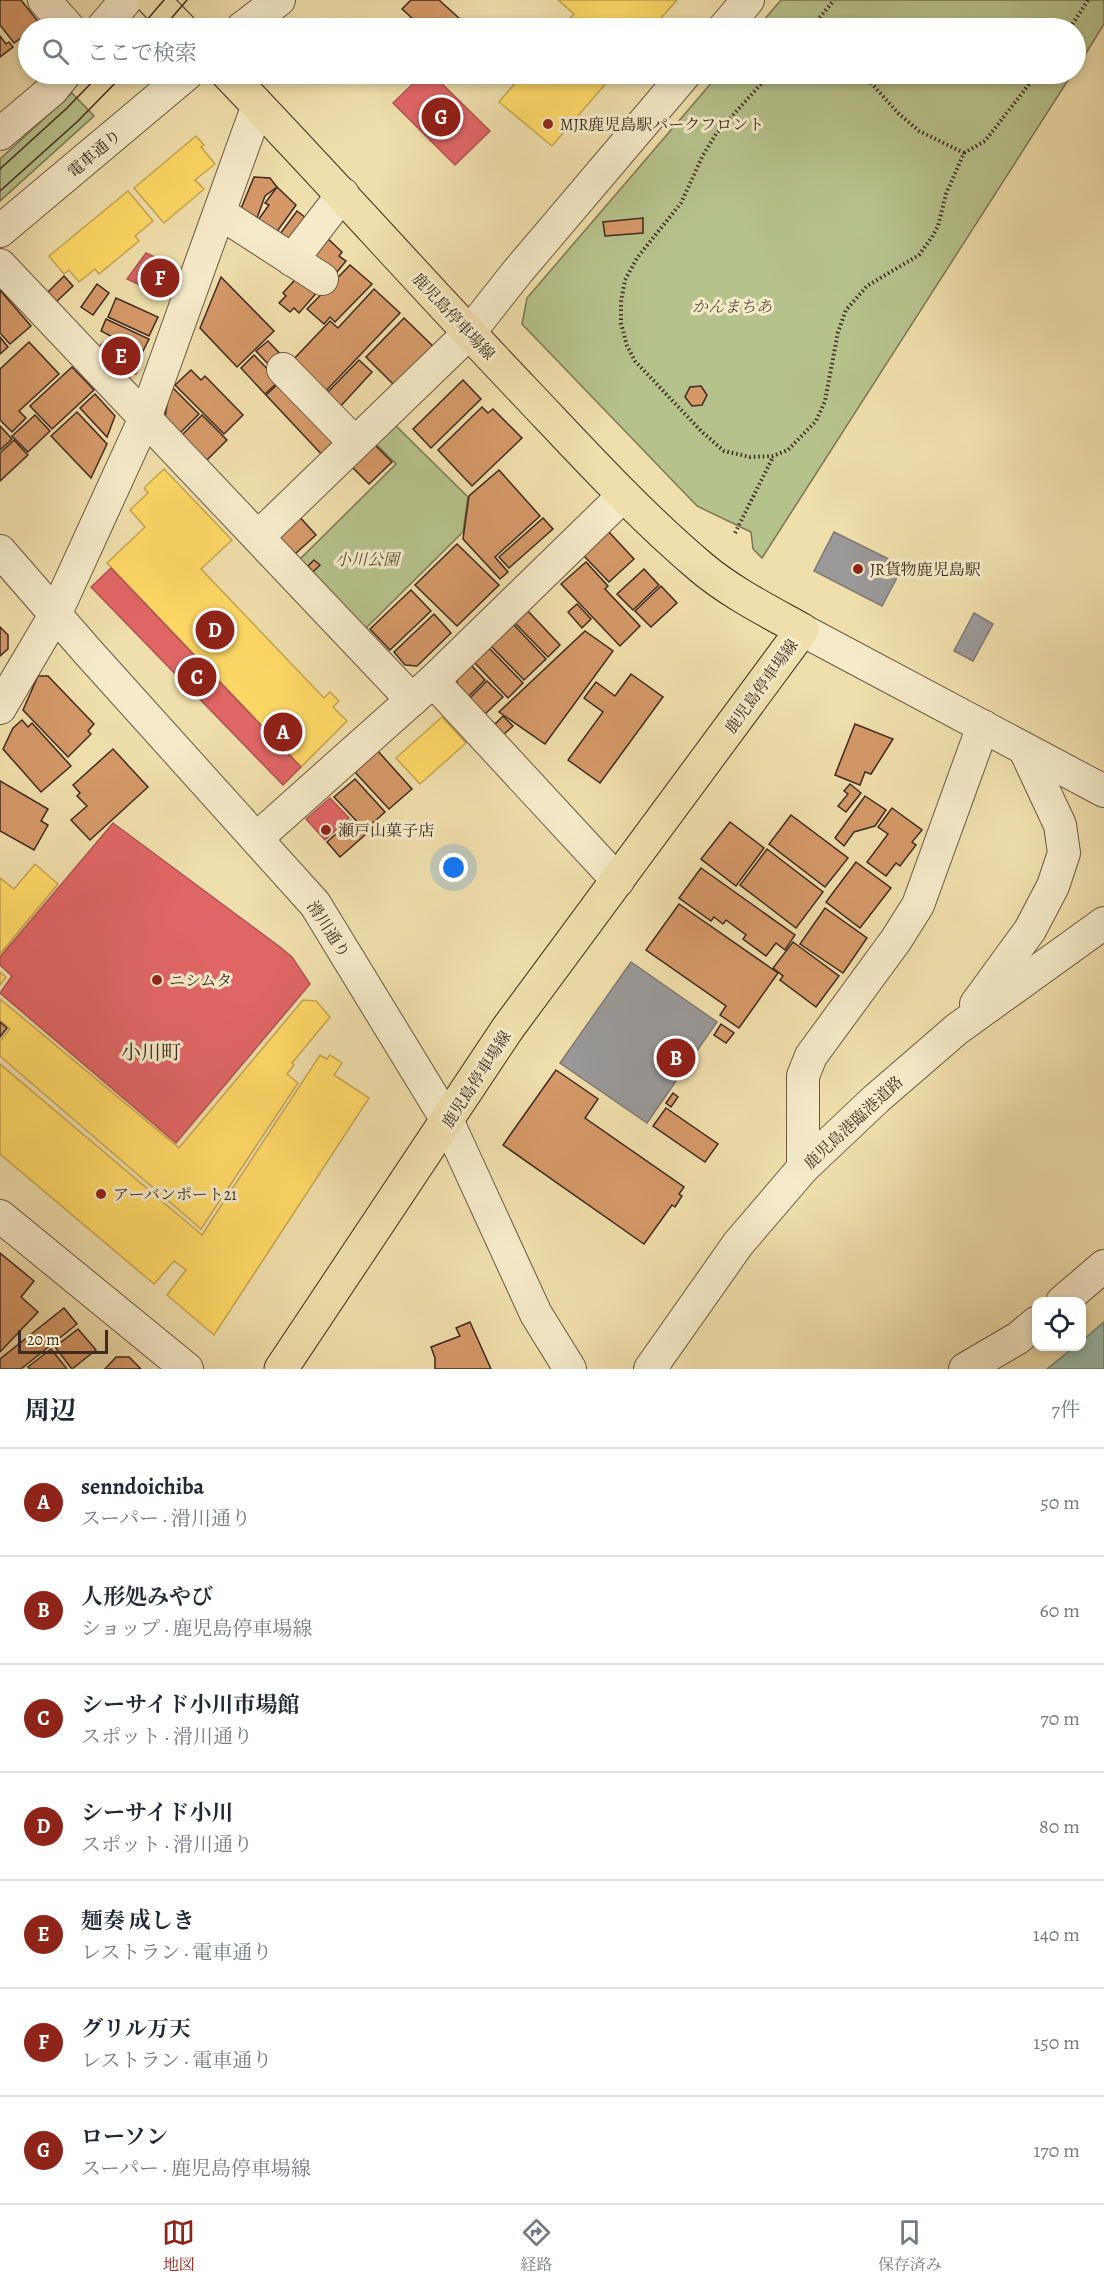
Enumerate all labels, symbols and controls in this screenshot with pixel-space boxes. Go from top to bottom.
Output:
search box [18,18,1086,84]
icon: search [39,35,72,68]
text: ここで検索 [87,38,197,68]
pin: G [422,94,460,140]
place label: MJR鹿児島駅パークフロント [560,114,764,136]
marker: MJR鹿児島駅パークフロント [541,117,555,131]
street label: 電車通り [63,125,126,183]
pin: F [140,256,180,300]
street label: 鹿児島停車場線 [407,268,500,365]
park label: かんまちあ [692,296,772,318]
pin: E [102,334,140,378]
park label: 小川公園 [335,549,402,571]
place label: JR貨物鹿児島駅 [870,559,981,581]
marker: JR貨物鹿児島駅 [851,562,865,576]
pin: D [196,608,234,652]
street label: 鹿児島停車場線 [720,635,804,738]
pin: C [178,654,216,700]
pin: A [264,710,302,754]
place label: 瀬戸山菓子店 [338,820,434,842]
marker: 瀬戸山菓子店 [319,823,333,837]
your location [439,853,468,882]
street label: 滑川通り [302,897,355,962]
place label: ニシムタ [169,970,232,992]
marker: ニシムタ [150,973,164,987]
street label: 鹿児島停車場線 [437,1027,517,1133]
pin: B [656,1036,696,1080]
district label: 小川町 [121,1039,181,1066]
street label: 鹿児島港臨港道路 [799,1071,908,1174]
place label: アーバンポート21 [113,1184,237,1206]
marker: アーバンポート21 [94,1187,108,1201]
map controls [1032,1297,1086,1351]
button: locate [1032,1297,1086,1351]
scale bar [18,1327,108,1354]
text: 20 m [27,1329,60,1351]
text: 周辺 [24,1393,76,1428]
text: 7件 [1052,1396,1080,1423]
text: senndoichiba [81,1472,204,1502]
text: A [37,1489,50,1516]
text: 50 m [1040,1489,1080,1516]
text: スーパー · 滑川通り [81,1505,251,1532]
text: 人形処みやび [81,1582,213,1612]
text: B [37,1597,50,1624]
text: 60 m [1040,1597,1080,1624]
text: ショップ · 鹿児島停車場線 [81,1615,312,1642]
text: シーサイド小川市場館 [81,1690,299,1720]
text: C [37,1705,50,1732]
text: 70 m [1040,1705,1080,1732]
text: スポット · 滑川通り [81,1723,253,1750]
text: シーサイド小川 [81,1798,233,1828]
text: D [37,1813,50,1840]
text: 80 m [1039,1813,1080,1840]
text: スポット · 滑川通り [81,1831,253,1858]
text: 麺奏 成しき [81,1906,195,1936]
text: E [38,1921,49,1948]
text: 140 m [1033,1921,1080,1948]
text: レストラン · 電車通り [81,1939,272,1966]
text: グリル万天 [81,2014,191,2044]
text: F [38,2029,49,2056]
text: 150 m [1033,2029,1080,2056]
text: レストラン · 電車通り [81,2047,272,2074]
text: ローソン [81,2122,168,2152]
text: G [37,2137,50,2164]
text: 170 m [1034,2137,1080,2164]
text: スーパー · 鹿児島停車場線 [81,2155,311,2182]
tab: 地図 [162,2216,195,2276]
tab: 経路 [520,2216,553,2276]
tab: 保存済み [878,2216,942,2276]

